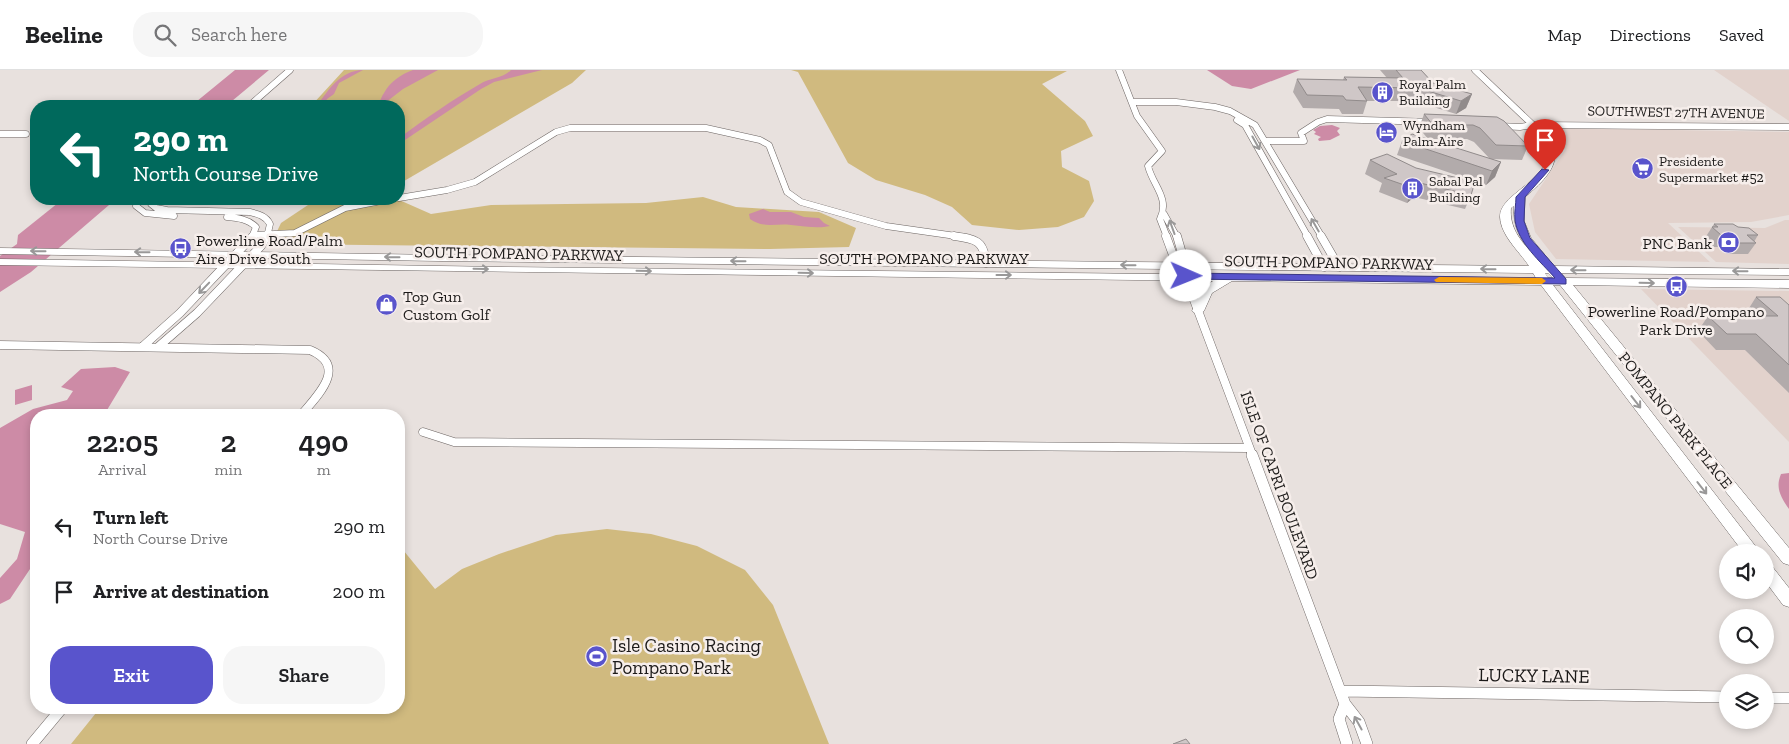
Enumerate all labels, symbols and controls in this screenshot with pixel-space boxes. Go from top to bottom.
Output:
search box [133,12,483,57]
text: Beeline [25,20,103,49]
icon: search [151,21,179,49]
text: Search here [191,23,287,46]
text: Map [1547,24,1582,46]
text: Directions [1610,24,1691,46]
text: Saved [1719,24,1764,46]
place label: Royal Palm Building [1399,76,1466,109]
building icon: Royal Palm Building [1371,80,1395,104]
street label: SOUTHWEST 27TH AVENUE [1587,102,1765,123]
place label: Wyndham Palm-Aire [1403,117,1465,150]
text: 290 m [133,118,228,160]
pin [1524,119,1566,170]
icon: left [50,120,115,185]
hotel icon: Wyndham Palm-Aire [1375,121,1399,145]
icon: arrive [1531,126,1559,154]
one-way arrow [1251,136,1261,151]
place label: Presidente Supermarket #52 [1659,153,1764,186]
supermarket icon: Presidente Supermarket #52 [1631,157,1655,181]
text: North Course Drive [133,160,318,187]
place label: Sabal Pal Building [1429,173,1483,206]
building icon: Sabal Pal Building [1401,177,1425,201]
one-way arrow [1309,218,1319,233]
one-way arrow [1167,220,1176,235]
place label: Powerline Road/Palm Aire Drive South [196,231,343,268]
bank icon: PNC Bank [1716,231,1740,255]
place label: PNC Bank [1642,234,1713,253]
bus stop icon: Powerline Road/Palm Aire Drive South [168,237,192,261]
street label: SOUTH POMPANO PARKWAY [414,242,624,265]
one-way arrow [30,246,46,256]
one-way arrow [134,247,150,257]
street label: SOUTH POMPANO PARKWAY [819,249,1029,268]
position arrow [1159,249,1211,301]
street label: SOUTH POMPANO PARKWAY [1224,251,1434,274]
one-way arrow [384,252,400,262]
one-way arrow [730,256,746,266]
one-way arrow [1120,261,1136,270]
one-way arrow [1480,264,1496,273]
one-way arrow [473,265,489,274]
one-way arrow [1570,265,1586,275]
one-way arrow [636,266,652,276]
one-way arrow [1733,267,1749,276]
one-way arrow [798,268,814,278]
one-way arrow [996,270,1012,280]
bus stop icon: Powerline Road/Pompano Park Drive [1664,275,1688,299]
one-way arrow [1638,278,1654,288]
one-way arrow [198,282,210,295]
place label: Top Gun Custom Golf [403,287,491,324]
shop icon: Top Gun Custom Golf [375,293,399,317]
place label: Powerline Road/Pompano Park Drive [1588,302,1764,339]
street label: POMPANO PARK PLACE [1615,348,1737,492]
street label: ISLE OF CAPRI BOULEVARD [1237,388,1323,582]
one-way arrow [1631,395,1641,409]
text: 22:05 [86,424,158,460]
text: 2 [220,424,236,460]
text: 490 [299,424,349,460]
text: Arrival [98,460,146,479]
text: min [215,460,242,479]
text: m [317,460,330,479]
one-way arrow [1697,481,1707,495]
text: Turn left [93,506,168,529]
icon: left [50,513,78,541]
text: 290 m [333,515,385,538]
text: North Course Drive [93,529,228,548]
map controls [1719,544,1774,729]
button: sound [1719,544,1774,599]
icon: arrive [50,578,78,606]
text: Arrive at destination [93,580,269,603]
text: 200 m [333,580,385,603]
button: search [1719,609,1774,664]
place label: Isle Casino Racing Pompano Park [612,634,762,679]
sports icon: Isle Casino Racing Pompano Park [584,644,608,668]
button: Exit [50,646,213,704]
button: Share [223,646,385,704]
street label: LUCKY LANE [1478,663,1590,688]
button: layers [1719,674,1774,729]
one-way arrow [1353,716,1363,731]

